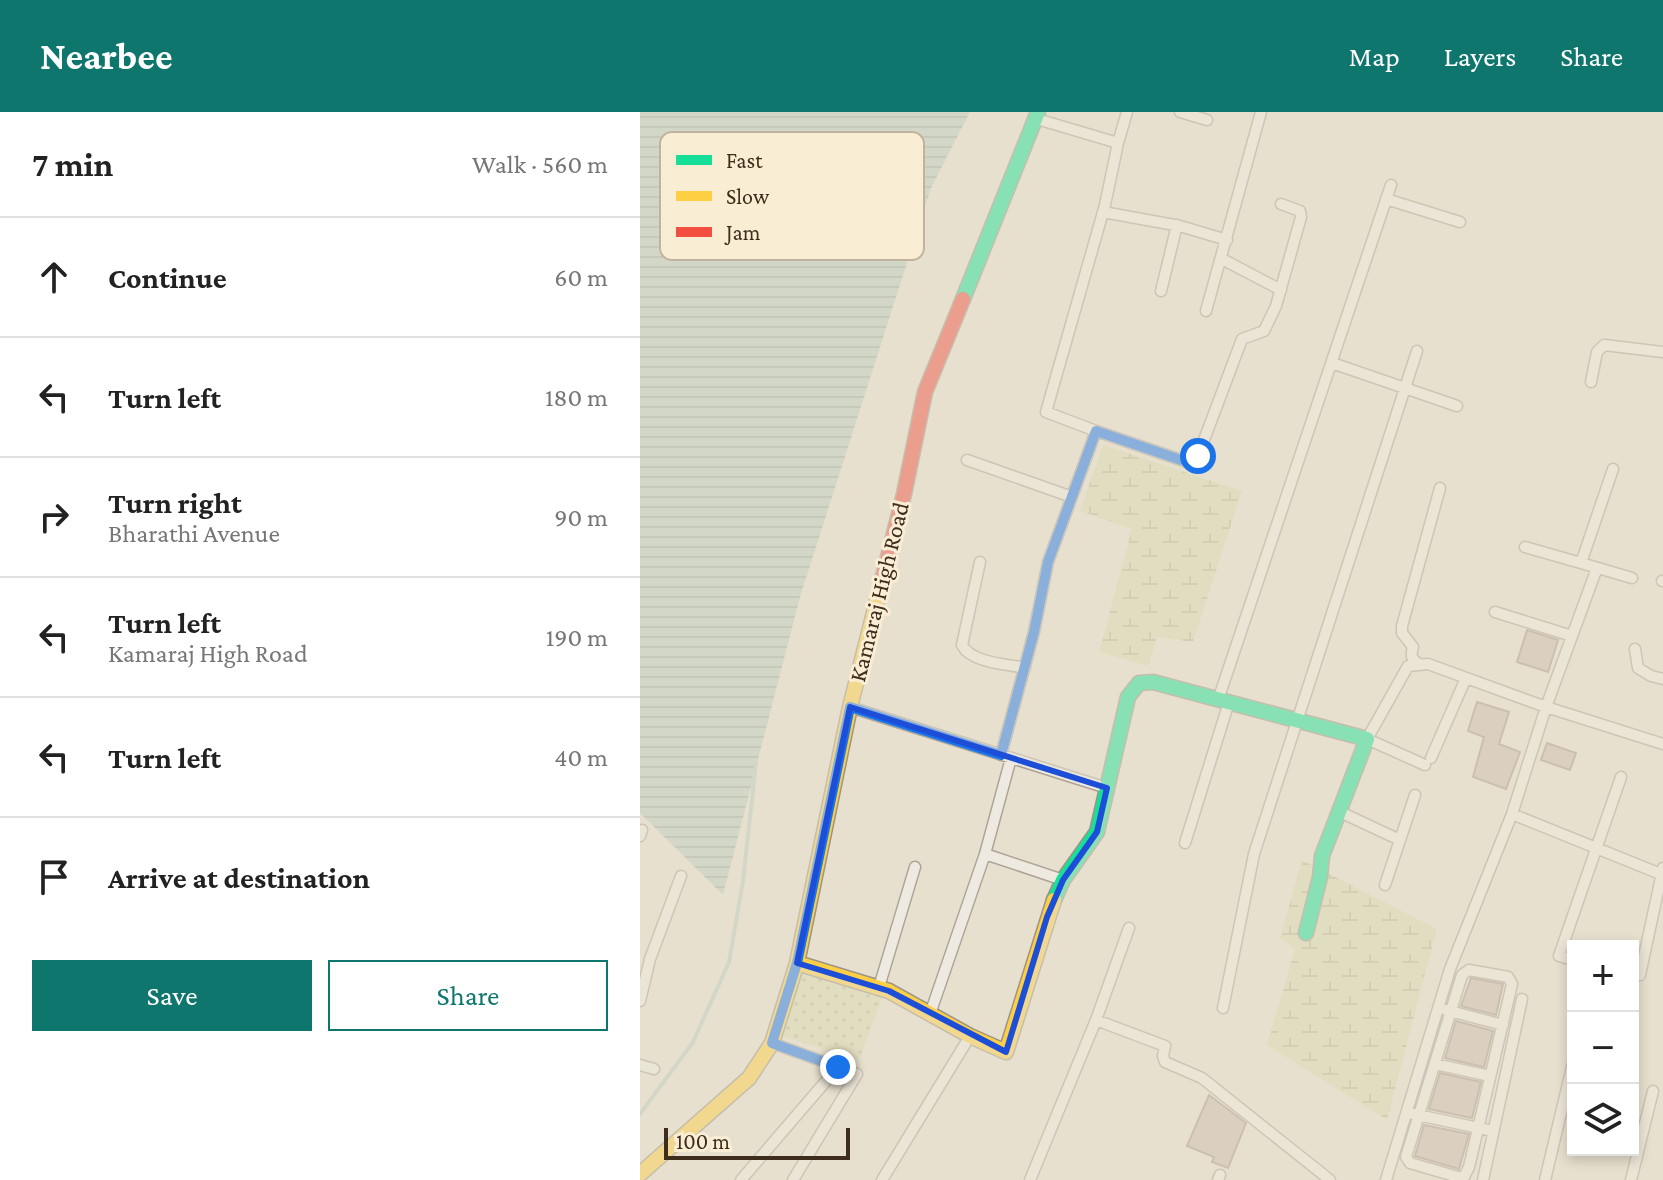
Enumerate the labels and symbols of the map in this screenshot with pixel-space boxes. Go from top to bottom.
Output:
legend [660,132,924,260]
text: Fast [726,148,763,173]
text: Slow [726,184,770,209]
text: Jam [724,220,761,245]
route start [1180,438,1216,474]
street label: Kamaraj High Road [843,499,914,685]
route end [820,1049,856,1085]
scale bar [664,1124,850,1160]

